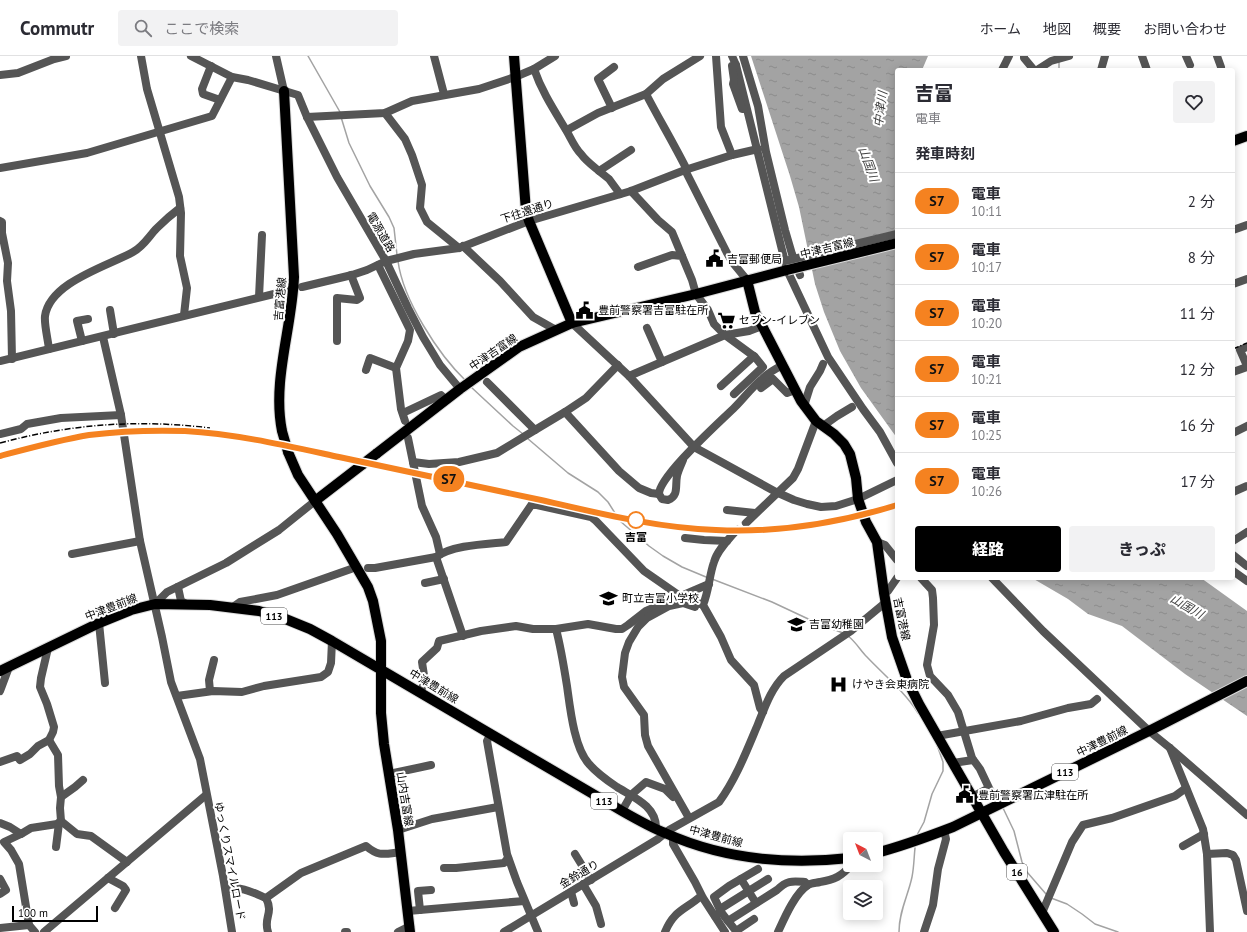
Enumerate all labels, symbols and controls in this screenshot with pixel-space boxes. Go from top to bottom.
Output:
search box [118,10,398,46]
text: Commutr [20,16,94,40]
icon: search [132,17,154,39]
text: ここで検索 [164,19,239,38]
text: ホーム [979,20,1021,38]
text: 地図 [1043,20,1071,38]
text: 概要 [1093,20,1121,38]
text: お問い合わせ [1143,20,1227,38]
text: 吉富 [915,81,953,105]
button: heart [1173,81,1215,123]
water label: 中津川 [870,88,890,128]
text: 電車 [915,110,941,127]
text: 発車時刻 [915,144,975,163]
water label: 山国川 [856,145,883,185]
text: 電車 [971,184,1001,203]
text: S7 [929,192,945,210]
text: 2 分 [1188,192,1215,211]
street label: 下往還通り [499,196,555,226]
text: 10:11 [971,203,1002,220]
street label: 電源道路 [364,209,398,255]
street label: 中津吉富線 [799,235,855,261]
text: 電車 [971,240,1001,259]
text: S7 [929,248,945,266]
text: 8 分 [1188,248,1215,267]
public building icon: 吉富郵便局 [704,249,724,269]
place label: 吉富郵便局 [727,252,782,266]
text: 10:17 [971,259,1002,276]
street label: 吉富港線 [271,276,289,322]
text: 電車 [971,296,1001,315]
public building icon: 豊前警察署吉富駐在所 [575,300,595,320]
place label: 豊前警察署吉富駐在所 [598,303,709,317]
text: S7 [929,304,945,322]
text: 11 分 [1180,304,1215,323]
supermarket icon: セブン-イレブン [716,310,736,330]
place label: セブン-イレブン [739,313,820,327]
text: 10:20 [971,315,1002,332]
street label: 中津吉富線 [466,331,520,373]
text: 電車 [971,352,1001,371]
text: S7 [929,360,945,378]
text: 12 分 [1180,360,1215,379]
text: 10:21 [971,371,1002,388]
text: 電車 [971,408,1001,427]
text: S7 [929,416,945,434]
text: 16 分 [1180,416,1215,435]
text: 10:25 [971,427,1002,444]
text: 電車 [971,464,1001,483]
line badge: S7 [431,466,467,492]
text: S7 [441,470,457,488]
text: S7 [929,472,945,490]
text: 17 分 [1180,472,1215,491]
text: 10:26 [971,483,1002,500]
marker: 吉富 [627,511,645,529]
button: 経路 [915,526,1061,572]
button: きっぷ [1069,526,1215,572]
place label: 吉富 [625,530,647,544]
school or university icon: 町立吉富小学校 [599,588,619,608]
street label: 中津豊前線 [83,591,139,623]
place label: 町立吉富小学校 [622,591,699,605]
water label: 山国川 [1168,591,1208,622]
street label: 吉富港線 [891,596,913,642]
road number: 113 [261,608,287,624]
school or university icon: 吉富幼稚園 [786,614,806,634]
place label: 吉富幼稚園 [809,617,864,631]
street label: 中津豊前線 [407,666,461,706]
hospital icon: けやき会東病院 [829,674,849,694]
place label: けやき会東病院 [852,677,929,691]
street label: 中津豊前線 [1074,723,1130,759]
road number: 113 [1052,764,1078,780]
street label: 山内吉富線 [394,771,416,827]
public building icon: 豊前警察署広津駐在所 [955,785,975,805]
place label: 豊前警察署広津駐在所 [978,788,1089,802]
road number: 113 [591,793,617,809]
street label: ゆっくりスマイルロード [212,800,248,922]
street label: 中津豊前線 [688,822,744,850]
north arrow [843,832,883,872]
map controls [843,832,883,920]
street label: 金鈴通り [557,857,601,891]
road number: 16 [1007,864,1027,880]
button: layers [843,880,883,920]
scale bar [12,904,98,923]
text: 100 m [18,906,48,920]

